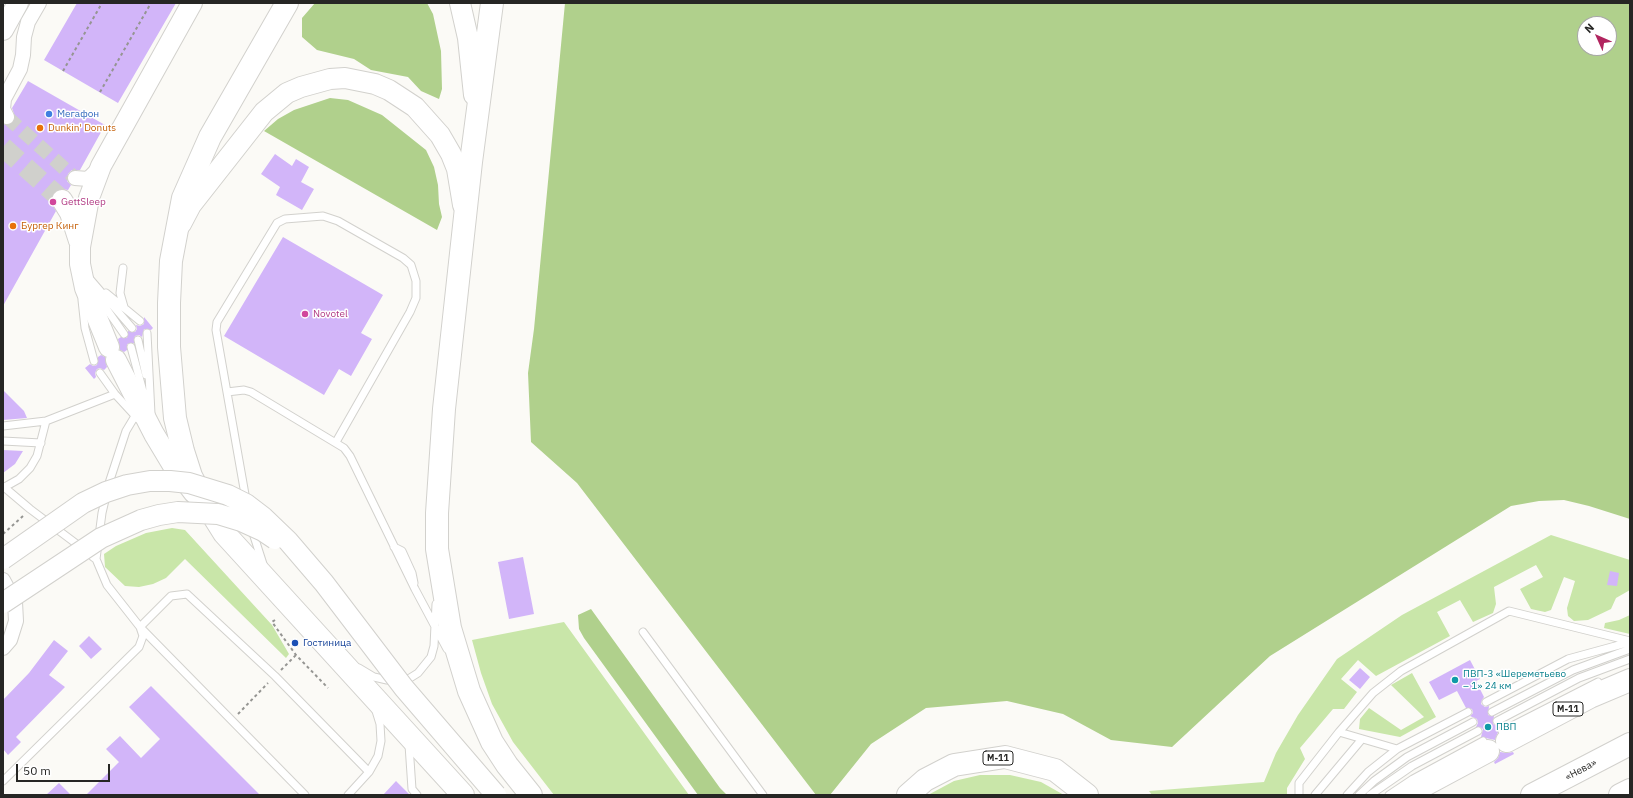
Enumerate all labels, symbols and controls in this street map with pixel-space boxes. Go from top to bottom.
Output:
north arrow [1577,16,1617,56]
text: N [1581,20,1597,36]
place label: Мегафон [57,108,99,120]
marker: Мегафон [44,109,54,119]
place label: Dunkin' Donuts [48,122,116,134]
marker: Dunkin' Donuts [35,123,45,133]
place label: GettSleep [61,196,106,208]
marker: GettSleep [48,197,58,207]
place label: Бургер Кинг [21,220,78,232]
marker: Бургер Кинг [8,221,18,231]
place label: Novotel [313,308,348,320]
marker: Novotel [300,309,310,319]
place label: Гостиница [303,637,351,649]
marker: Гостиница [290,638,300,648]
place label: ПВП-3 «Шереметьево – 1» 24 км [1463,668,1566,692]
marker: ПВП-3 «Шереметьево – 1» 24 км [1450,675,1460,685]
road number: М-11 [1553,702,1583,716]
place label: ПВП [1496,721,1516,733]
marker: ПВП [1483,722,1493,732]
road number: М-11 [983,751,1013,765]
scale bar [18,756,112,782]
street label: «Нева» [1563,757,1599,783]
text: 50 m [23,763,51,778]

